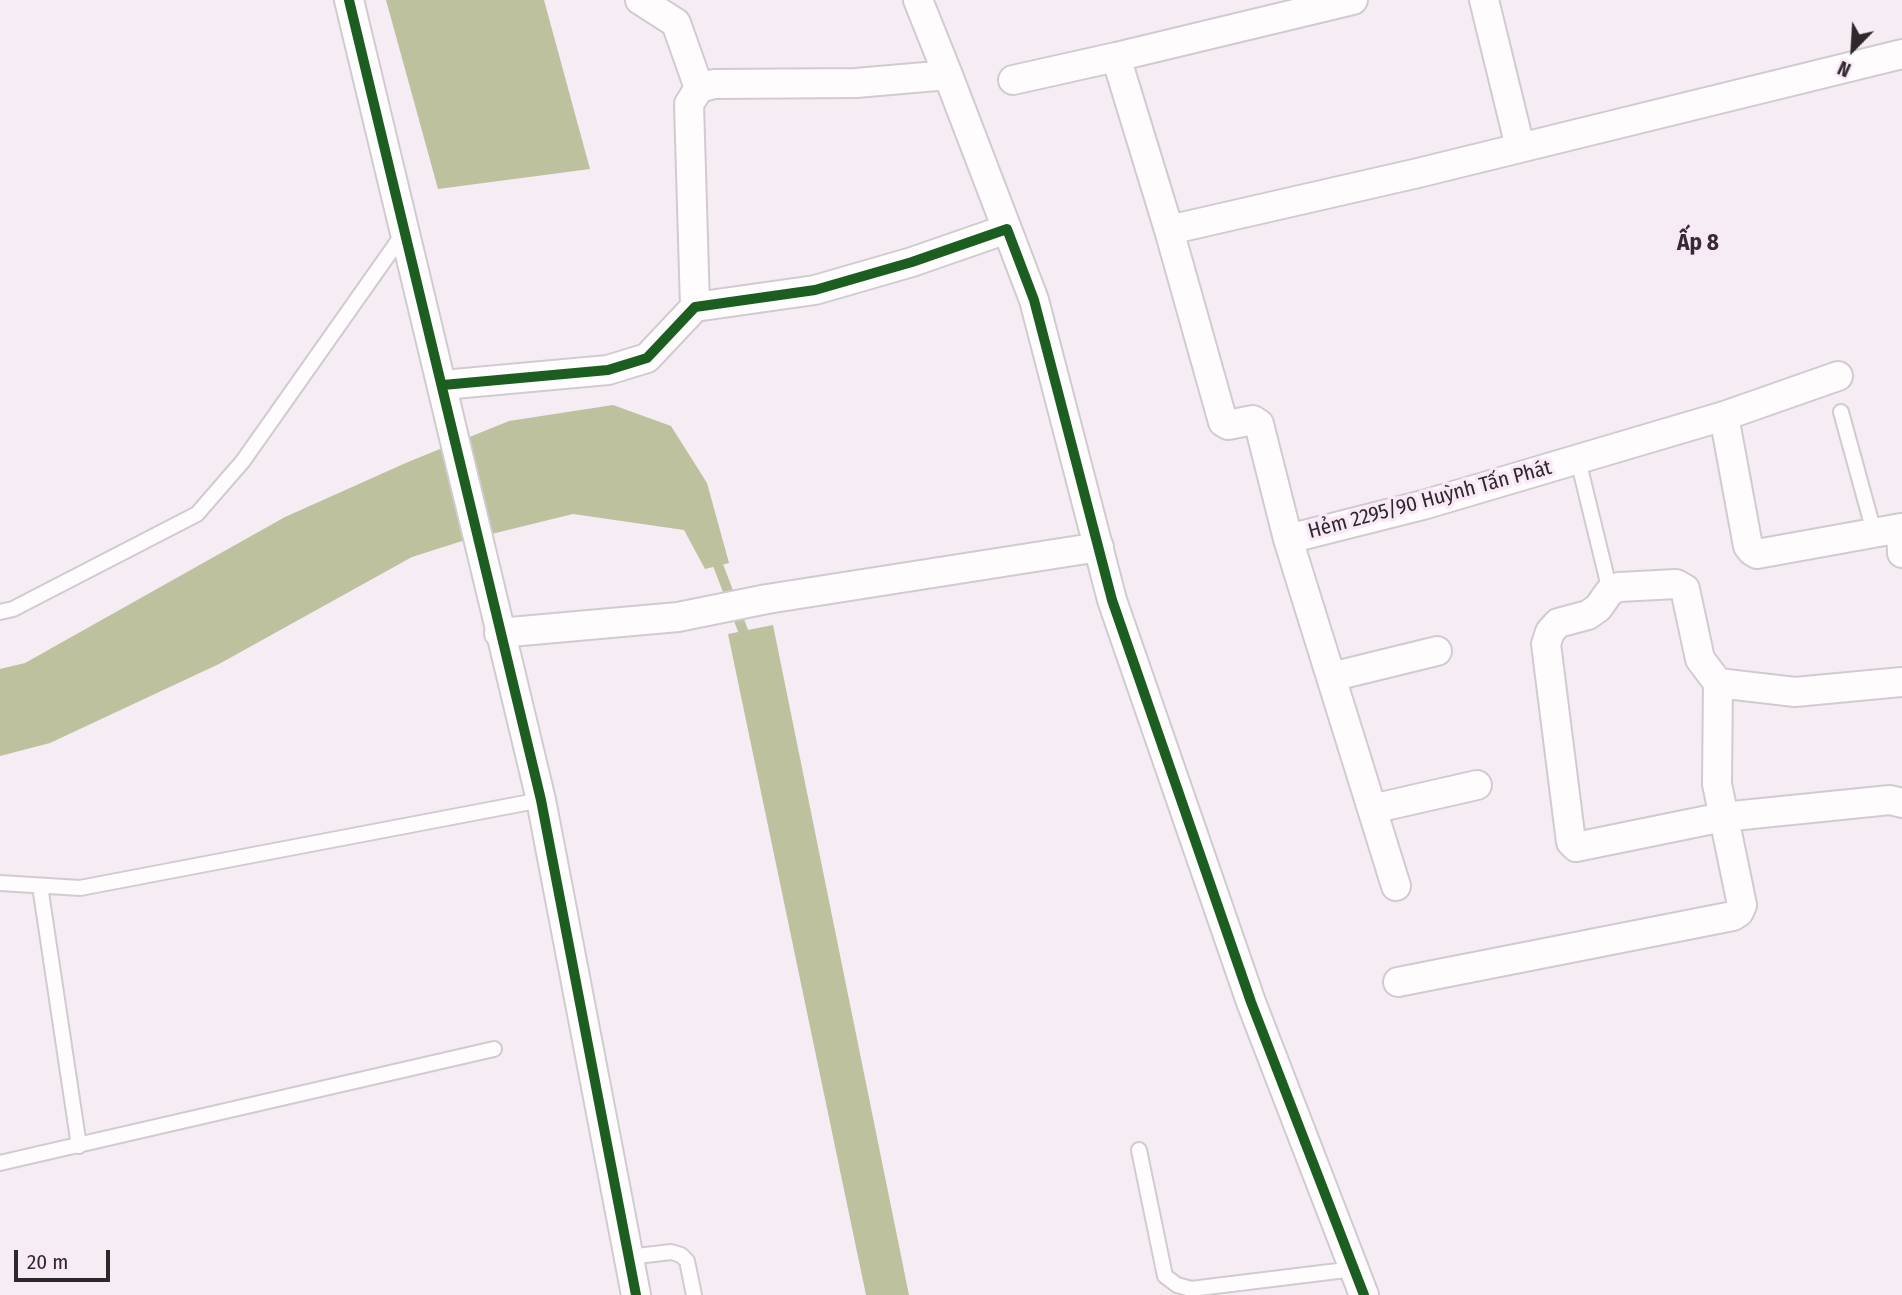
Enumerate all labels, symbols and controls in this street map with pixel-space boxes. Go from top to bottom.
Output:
north arrow [1818,14,1888,84]
text: N [1834,56,1854,81]
district label: Ấp 8 [1677,230,1719,258]
street label: Hẻm 2295/90 Huỳnh Tấn Phát [1306,455,1554,545]
scale bar [18,1236,114,1280]
text: 20 m [27,1249,68,1275]

